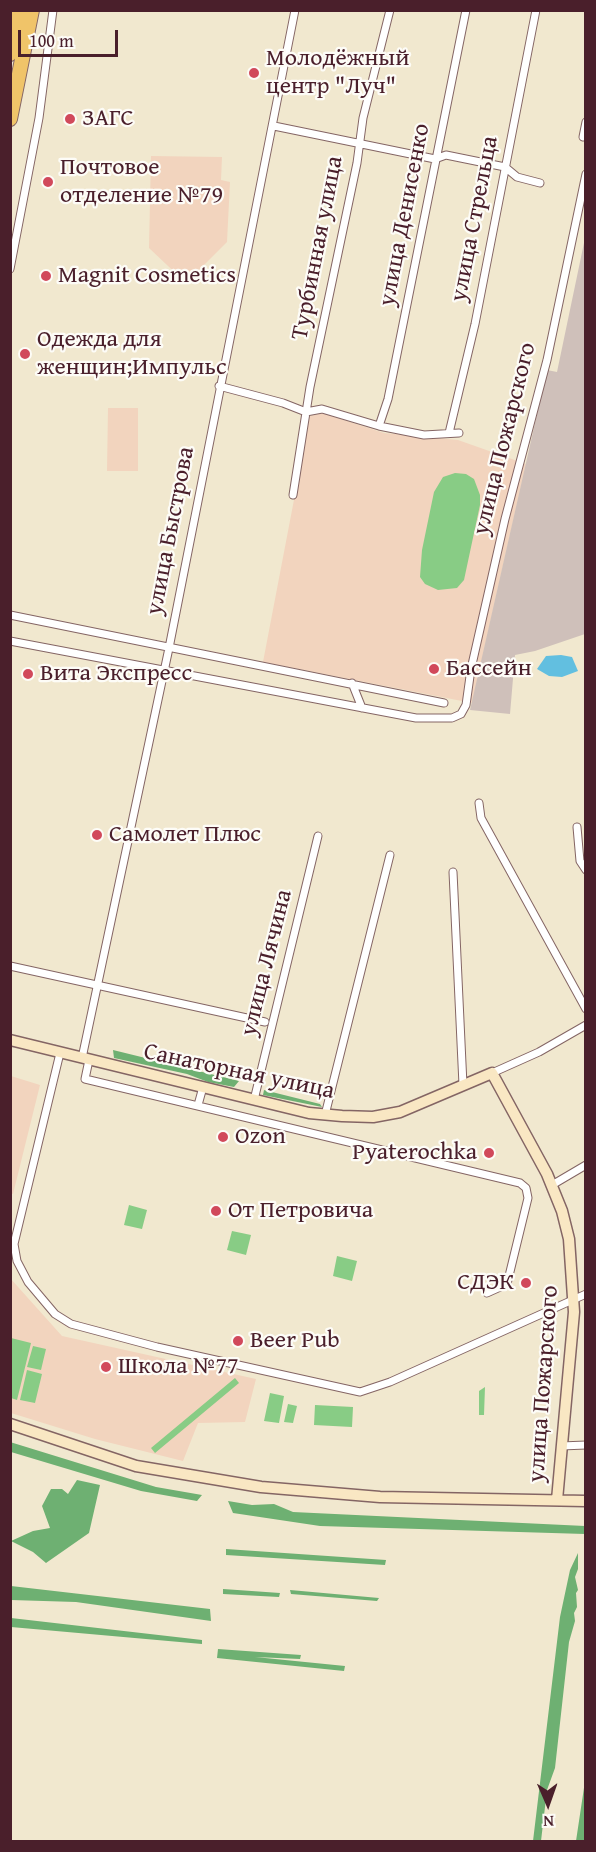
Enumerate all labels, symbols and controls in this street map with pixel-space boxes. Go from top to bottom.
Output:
scale bar [21,18,122,56]
text: 100 m [29,27,74,54]
place label: Молодёжный центр "Луч" [266,45,409,101]
marker: Молодёжный центр "Луч" [247,66,261,80]
place label: ЗАГС [82,105,134,133]
marker: ЗАГС [63,112,77,126]
street label: улица Денисенко [373,121,437,309]
street label: улица Стрельца [445,134,505,304]
place label: Почтовое отделение №79 [60,154,223,210]
street label: Турбинная улица [286,154,350,342]
marker: Почтовое отделение №79 [41,175,55,189]
place label: Magnit Cosmetics [58,262,236,290]
marker: Magnit Cosmetics [39,269,53,283]
place label: Одежда для женщин;Импульс [37,326,227,382]
street label: улица Пожарского [467,340,543,538]
marker: Одежда для женщин;Импульс [18,347,32,361]
street label: улица Быстрова [141,444,201,618]
place label: Бассейн [446,655,532,683]
place label: Вита Экспресс [40,660,192,688]
marker: Бассейн [427,662,441,676]
marker: Вита Экспресс [21,667,35,681]
place label: Самолет Плюс [109,821,261,849]
marker: Самолет Плюс [90,828,104,842]
street label: улица Лячина [235,887,299,1039]
street label: Санаторная улица [141,1038,337,1106]
place label: Ozon [235,1123,286,1151]
marker: Ozon [216,1130,230,1144]
place label: Pyaterochka [352,1139,477,1167]
marker: Pyaterochka [482,1146,496,1160]
place label: От Петровича [228,1197,373,1225]
marker: От Петровича [209,1204,223,1218]
place label: СДЭК [457,1269,514,1297]
marker: СДЭК [519,1276,533,1290]
street label: улица Пожарского [523,1284,565,1484]
place label: Beer Pub [250,1327,340,1355]
marker: Beer Pub [231,1334,245,1348]
place label: Школа №77 [118,1353,239,1381]
marker: Школа №77 [99,1360,113,1374]
north arrow [518,1774,578,1834]
text: N [543,1810,554,1834]

